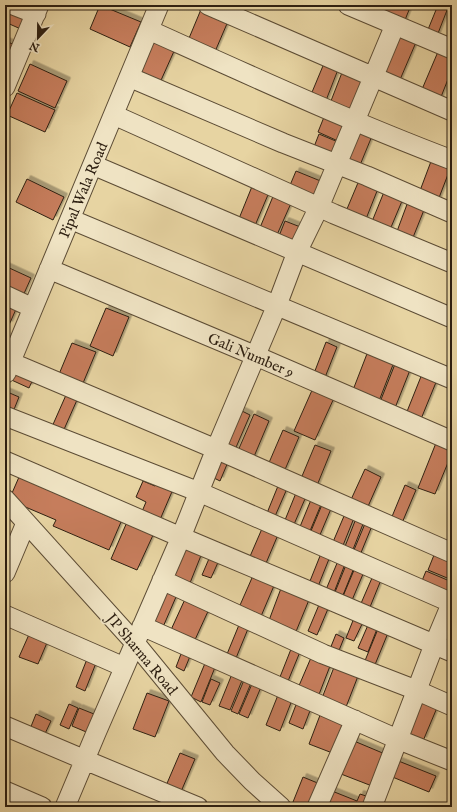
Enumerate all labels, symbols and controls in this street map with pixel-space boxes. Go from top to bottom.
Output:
north arrow [18,18,58,58]
text: N [27,38,43,55]
street label: Pipal Wala Road [55,139,113,241]
street label: Gali Number 9 [205,329,297,382]
street label: JP Sharma Road [101,608,182,700]

